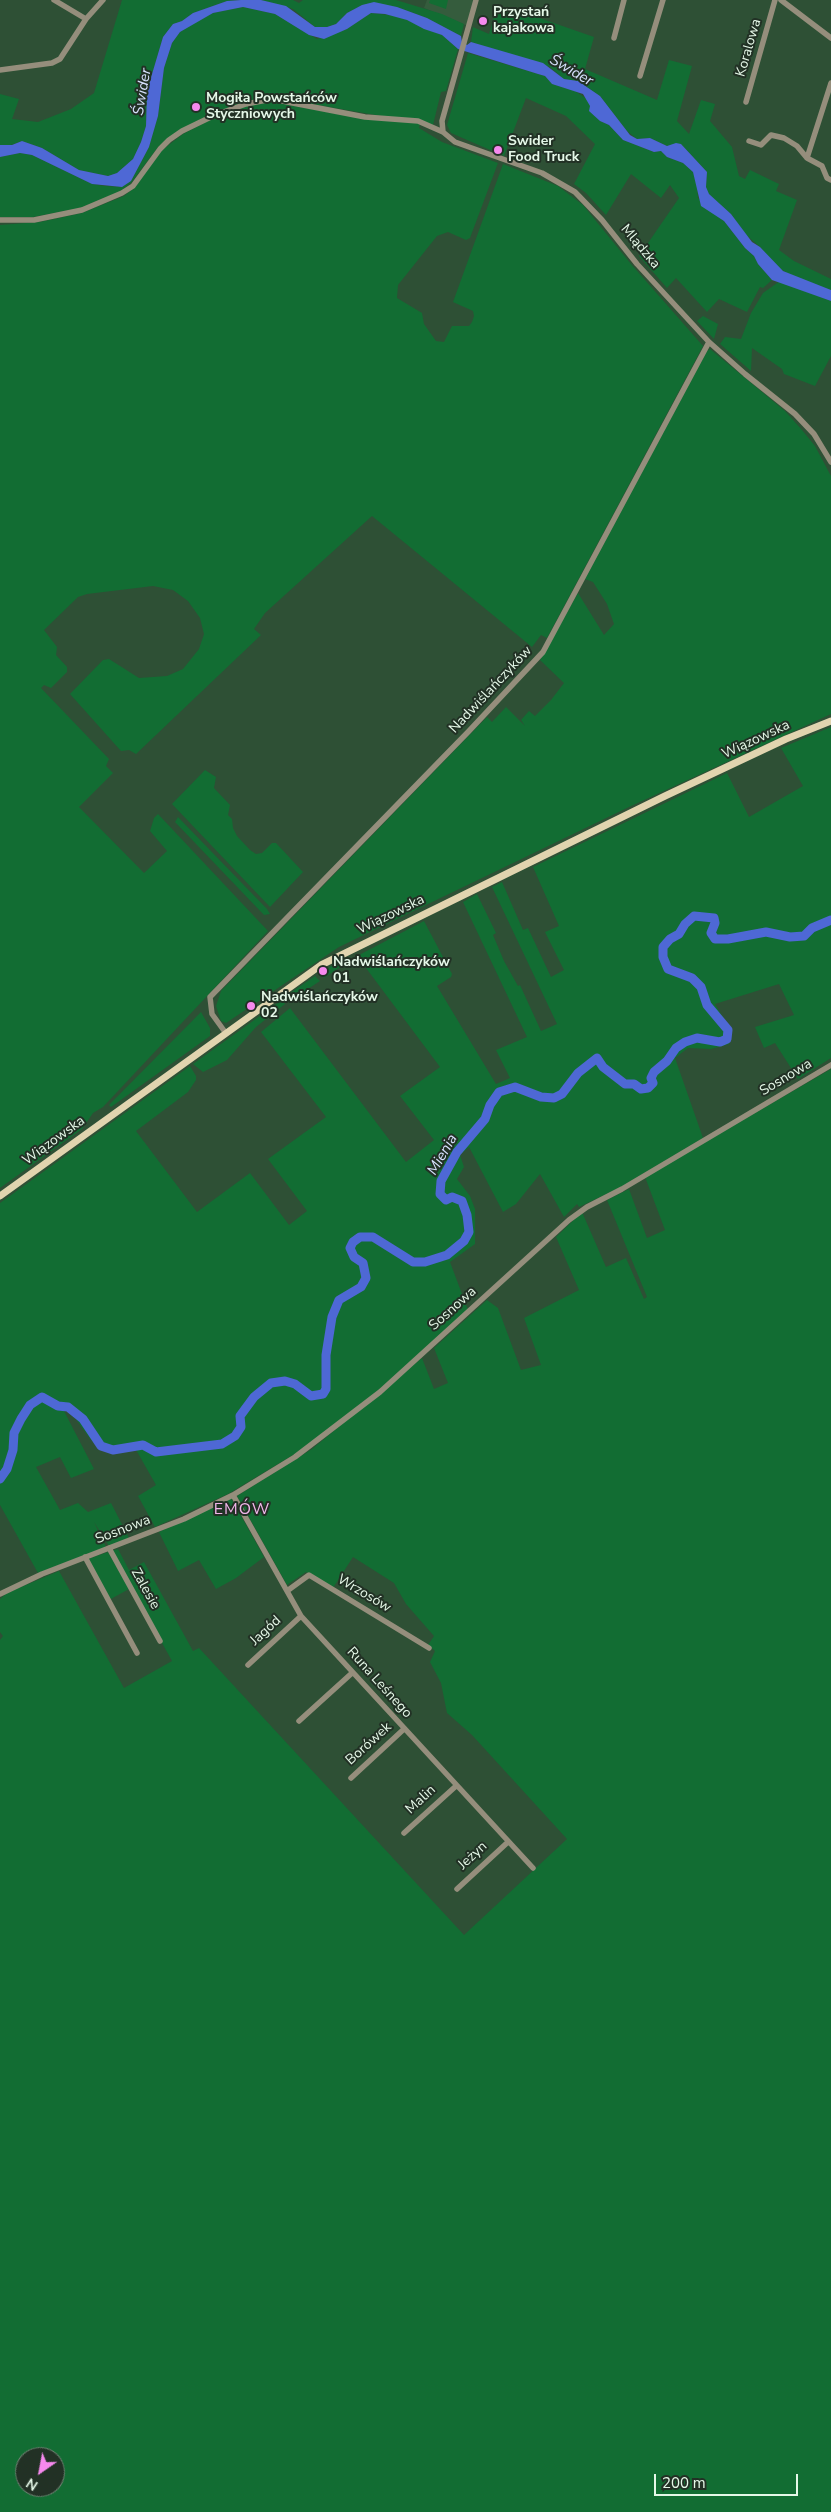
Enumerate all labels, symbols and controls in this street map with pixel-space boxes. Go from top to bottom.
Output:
place label: Przystań kajakowa [493,5,554,38]
marker: Przystań kajakowa [477,15,489,27]
street label: Koralowa [733,17,765,79]
water label: Świder [546,51,596,91]
water label: Świder [130,67,156,117]
place label: Mogiła Powstańców Styczniowych [206,91,337,124]
marker: Mogiła Powstańców Styczniowych [190,101,202,113]
place label: Swider Food Truck [508,134,579,166]
marker: Swider Food Truck [492,144,504,156]
street label: Mlądzka [617,221,663,273]
street label: Nadwiślańczyków [446,643,536,737]
street label: Wiązowska [719,717,793,763]
street label: Wiązowska [355,891,427,939]
place label: Nadwiślańczyków 01 [333,955,450,988]
marker: Nadwiślańczyków 01 [317,965,329,977]
place label: Nadwiślańczyków 02 [261,990,378,1022]
marker: Nadwiślańczyków 02 [245,1000,257,1012]
street label: Sosnowa [757,1056,815,1100]
street label: Wiązowska [20,1113,88,1169]
water label: Mienia [424,1131,462,1179]
street label: Sosnowa [426,1283,480,1335]
district label: EMÓW [213,1500,271,1520]
street label: Sosnowa [93,1512,153,1548]
street label: Zalesie [127,1565,163,1613]
street label: Wrzosów [334,1571,394,1617]
street label: Jagód [247,1613,285,1649]
street label: Runa Leśnego [343,1644,415,1722]
street label: Borówek [343,1719,395,1769]
street label: Malin [403,1782,439,1818]
street label: Jeżyn [455,1838,491,1874]
north arrow [15,2447,65,2497]
scale bar [656,2464,800,2496]
text: N [23,2473,42,2495]
text: 200 m [662,2473,706,2493]

